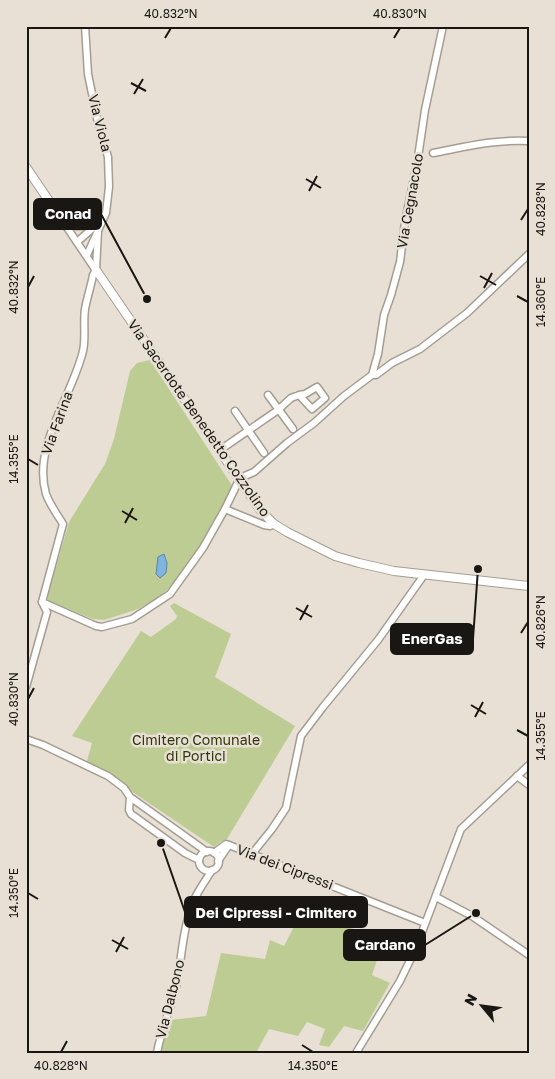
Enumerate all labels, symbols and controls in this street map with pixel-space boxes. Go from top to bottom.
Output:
text: 40.832°N [144,6,198,21]
text: 40.830°N [373,6,427,21]
street label: Via Viola [85,92,116,153]
street label: Via Cegnacolo [393,152,426,250]
text: 40.828°N [533,182,548,236]
callout: Conad [34,199,101,229]
text: Conad [45,204,91,222]
text: 40.832°N [6,260,21,314]
text: 14.360°E [533,277,548,327]
street label: Via Sacerdote Benedetto Cozzolino [125,316,274,520]
street label: Via Farina [37,389,76,457]
text: 14.355°E [6,434,21,484]
text: 40.826°N [533,595,548,649]
callout: EnerGas [391,624,473,654]
text: EnerGas [401,629,463,647]
text: 40.830°N [6,672,21,726]
text: 14.355°E [533,711,548,761]
park label: Cimitero Comunale di Portici [132,731,260,764]
street label: Via dei Cipressi [234,840,336,893]
text: 14.350°E [6,868,21,918]
callout: Dei Cipressi - Cimitero [185,897,367,927]
text: Dei Cipressi - Cimitero [195,903,357,921]
callout: Cardano [344,930,425,960]
text: Cardano [355,935,415,953]
street label: Via Dalbono [151,958,188,1040]
north arrow [458,982,508,1032]
text: N [460,991,480,1008]
text: 40.828°N [34,1058,88,1073]
text: 14.350°E [288,1058,338,1073]

